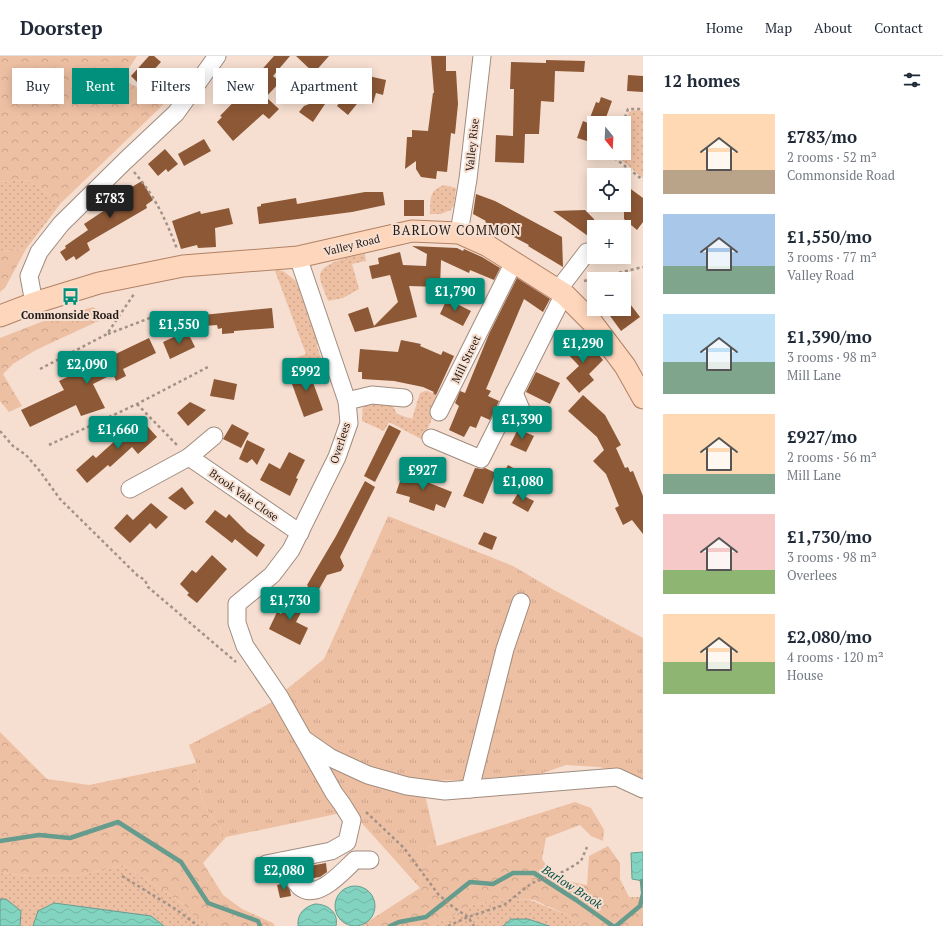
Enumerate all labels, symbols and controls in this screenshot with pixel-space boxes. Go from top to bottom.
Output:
text: Doorstep [20,15,103,40]
text: Home [706,18,743,37]
text: Map [765,18,792,37]
text: About [814,18,852,37]
text: Contact [874,18,923,37]
chip: Buy [12,68,64,104]
chip: Rent [72,68,129,104]
chip: Filters [137,68,205,104]
chip: New [213,68,268,104]
chip: Apartment [276,68,372,104]
text: 12 homes [663,69,740,92]
icon: filters [901,69,923,91]
north arrow [587,116,631,160]
map controls [587,116,631,316]
street label: Valley Rise [462,117,482,172]
text: £783/mo [787,125,857,148]
icon: home [695,130,743,178]
text: 2 rooms · 52 m² [787,148,877,166]
text: Commonside Road [787,166,895,184]
button: locate [587,168,631,212]
pin: £783 [86,185,134,219]
text: £783 [95,189,125,207]
button: + [587,220,631,264]
district label: BARLOW COMMON [393,221,521,239]
text: £1,550/mo [787,225,872,248]
icon: home [695,230,743,278]
street label: Valley Road [323,231,381,259]
text: 3 rooms · 77 m² [787,248,877,266]
text: Valley Road [787,266,854,284]
button: − [587,272,631,316]
pin: £1,790 [422,278,488,312]
text: £1,790 [435,282,475,300]
bus stop icon: Commonside Road [60,287,80,307]
place label: Commonside Road [21,308,119,322]
pin: £1,550 [146,311,212,345]
text: £1,550 [159,315,199,333]
text: £1,390/mo [787,325,872,348]
pin: £1,290 [550,330,616,364]
icon: home [695,330,743,378]
street label: Mill Street [448,333,484,385]
text: £1,290 [563,334,603,352]
text: 3 rooms · 98 m² [787,348,877,366]
pin: £2,090 [54,351,120,385]
text: £2,090 [67,355,107,373]
pin: £992 [282,358,330,392]
text: £992 [291,362,321,380]
text: Mill Lane [787,366,841,384]
pin: £1,390 [489,406,555,440]
text: £1,390 [502,410,542,428]
pin: £1,660 [85,416,151,450]
text: £1,660 [98,420,138,438]
street label: Overlees [327,420,353,465]
text: £927/mo [787,425,857,448]
icon: home [695,430,743,478]
text: 2 rooms · 56 m² [787,448,877,466]
pin: £927 [399,457,447,491]
text: £927 [408,461,438,479]
street label: Brook Vale Close [207,466,282,524]
text: Mill Lane [787,466,841,484]
pin: £1,080 [490,468,556,502]
text: £1,080 [503,472,543,490]
text: £1,730/mo [787,525,872,548]
icon: home [695,530,743,578]
text: 3 rooms · 98 m² [787,548,877,566]
text: Overlees [787,566,837,584]
pin: £1,730 [257,587,323,621]
text: £1,730 [270,591,310,609]
text: £2,080/mo [787,625,872,648]
icon: home [695,630,743,678]
text: 4 rooms · 120 m² [787,648,884,666]
text: House [787,666,823,684]
pin: £2,080 [251,857,317,891]
text: £2,080 [264,861,304,879]
water label: Barlow Brook [539,861,605,912]

